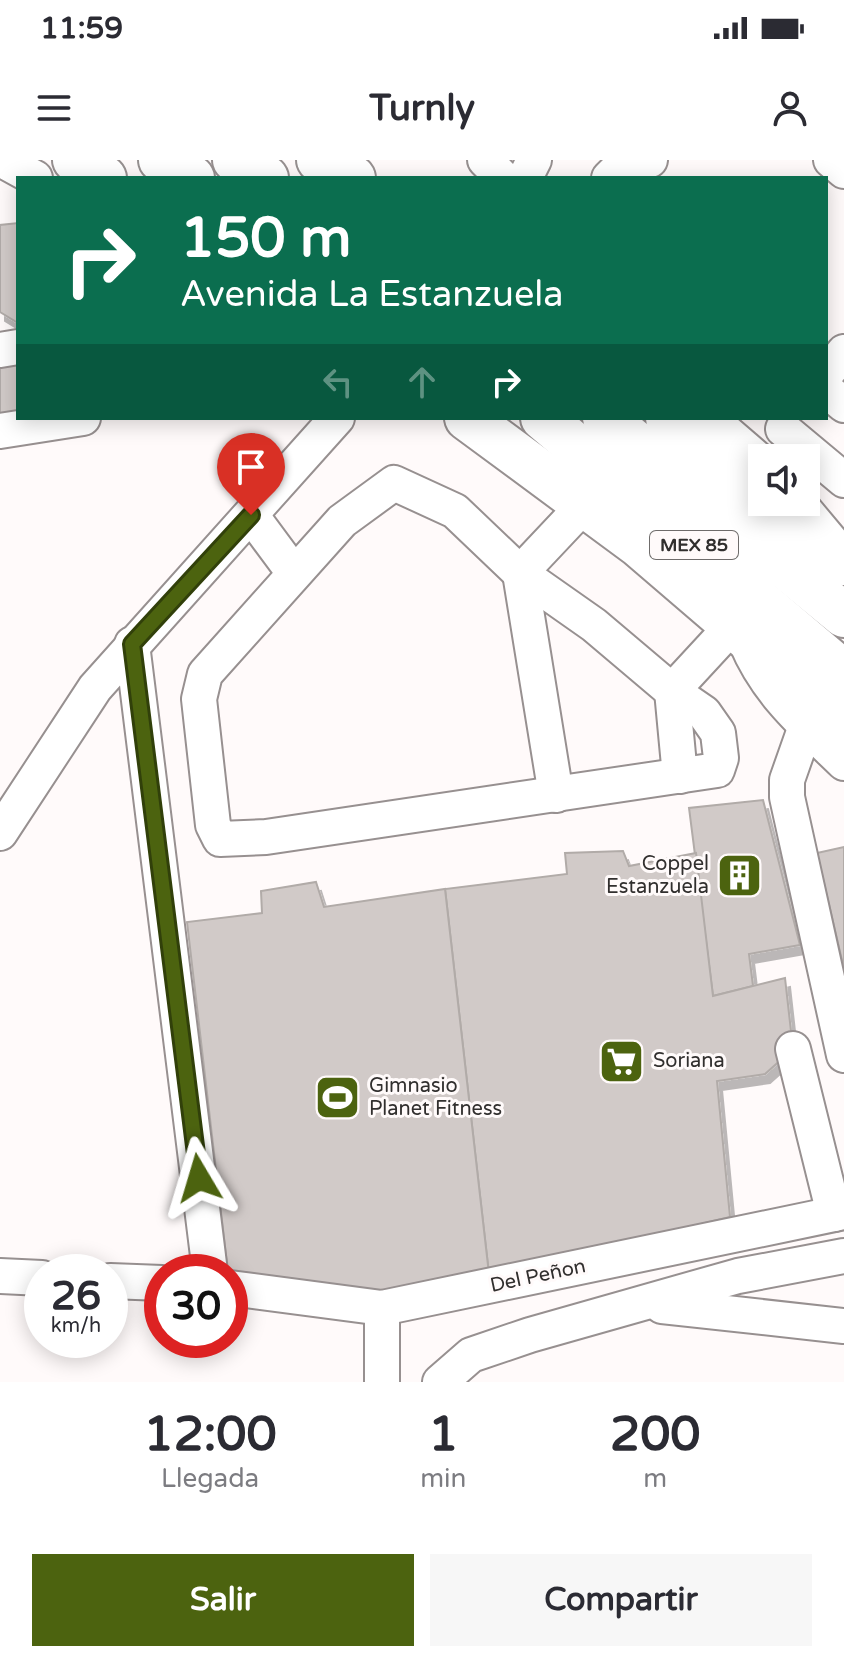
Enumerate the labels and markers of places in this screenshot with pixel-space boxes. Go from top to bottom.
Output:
pin [217,433,285,515]
place label: Coppel Estanzuela [606,852,709,899]
building icon: Coppel Estanzuela [716,852,764,900]
supermarket icon: Soriana [598,1037,646,1085]
place label: Soriana [653,1049,725,1073]
sports icon: Gimnasio Planet Fitness [314,1073,362,1121]
place label: Gimnasio Planet Fitness [369,1074,502,1121]

